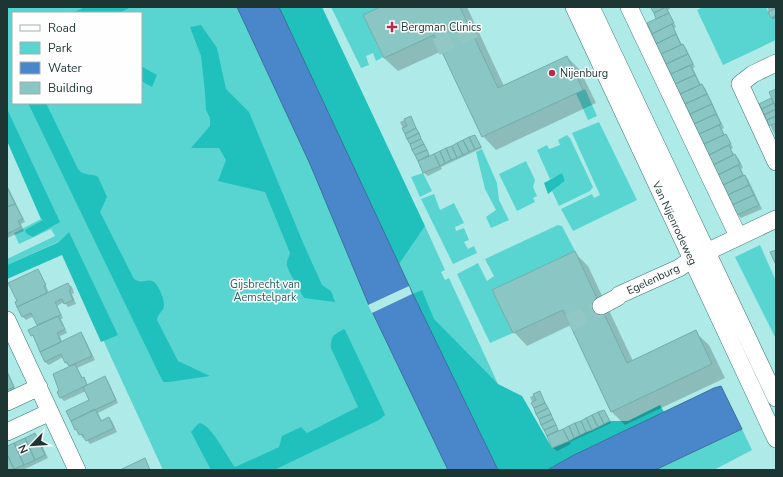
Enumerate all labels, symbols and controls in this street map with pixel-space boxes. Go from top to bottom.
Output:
legend [12,12,142,104]
text: Road [48,20,76,36]
place label: Bergman Clinics [401,20,481,35]
marker: Bergman Clinics [386,21,398,33]
text: Park [48,40,73,56]
text: Water [48,60,82,76]
place label: Nijenburg [560,66,608,81]
marker: Nijenburg [547,68,557,78]
text: Building [48,80,93,96]
street label: Van Nijenrodeweg [648,178,701,268]
street label: Egelenburg [624,261,682,298]
park label: Gijsbrecht van Aemstelpark [230,277,300,305]
north arrow [12,425,52,465]
text: N [15,442,32,456]

